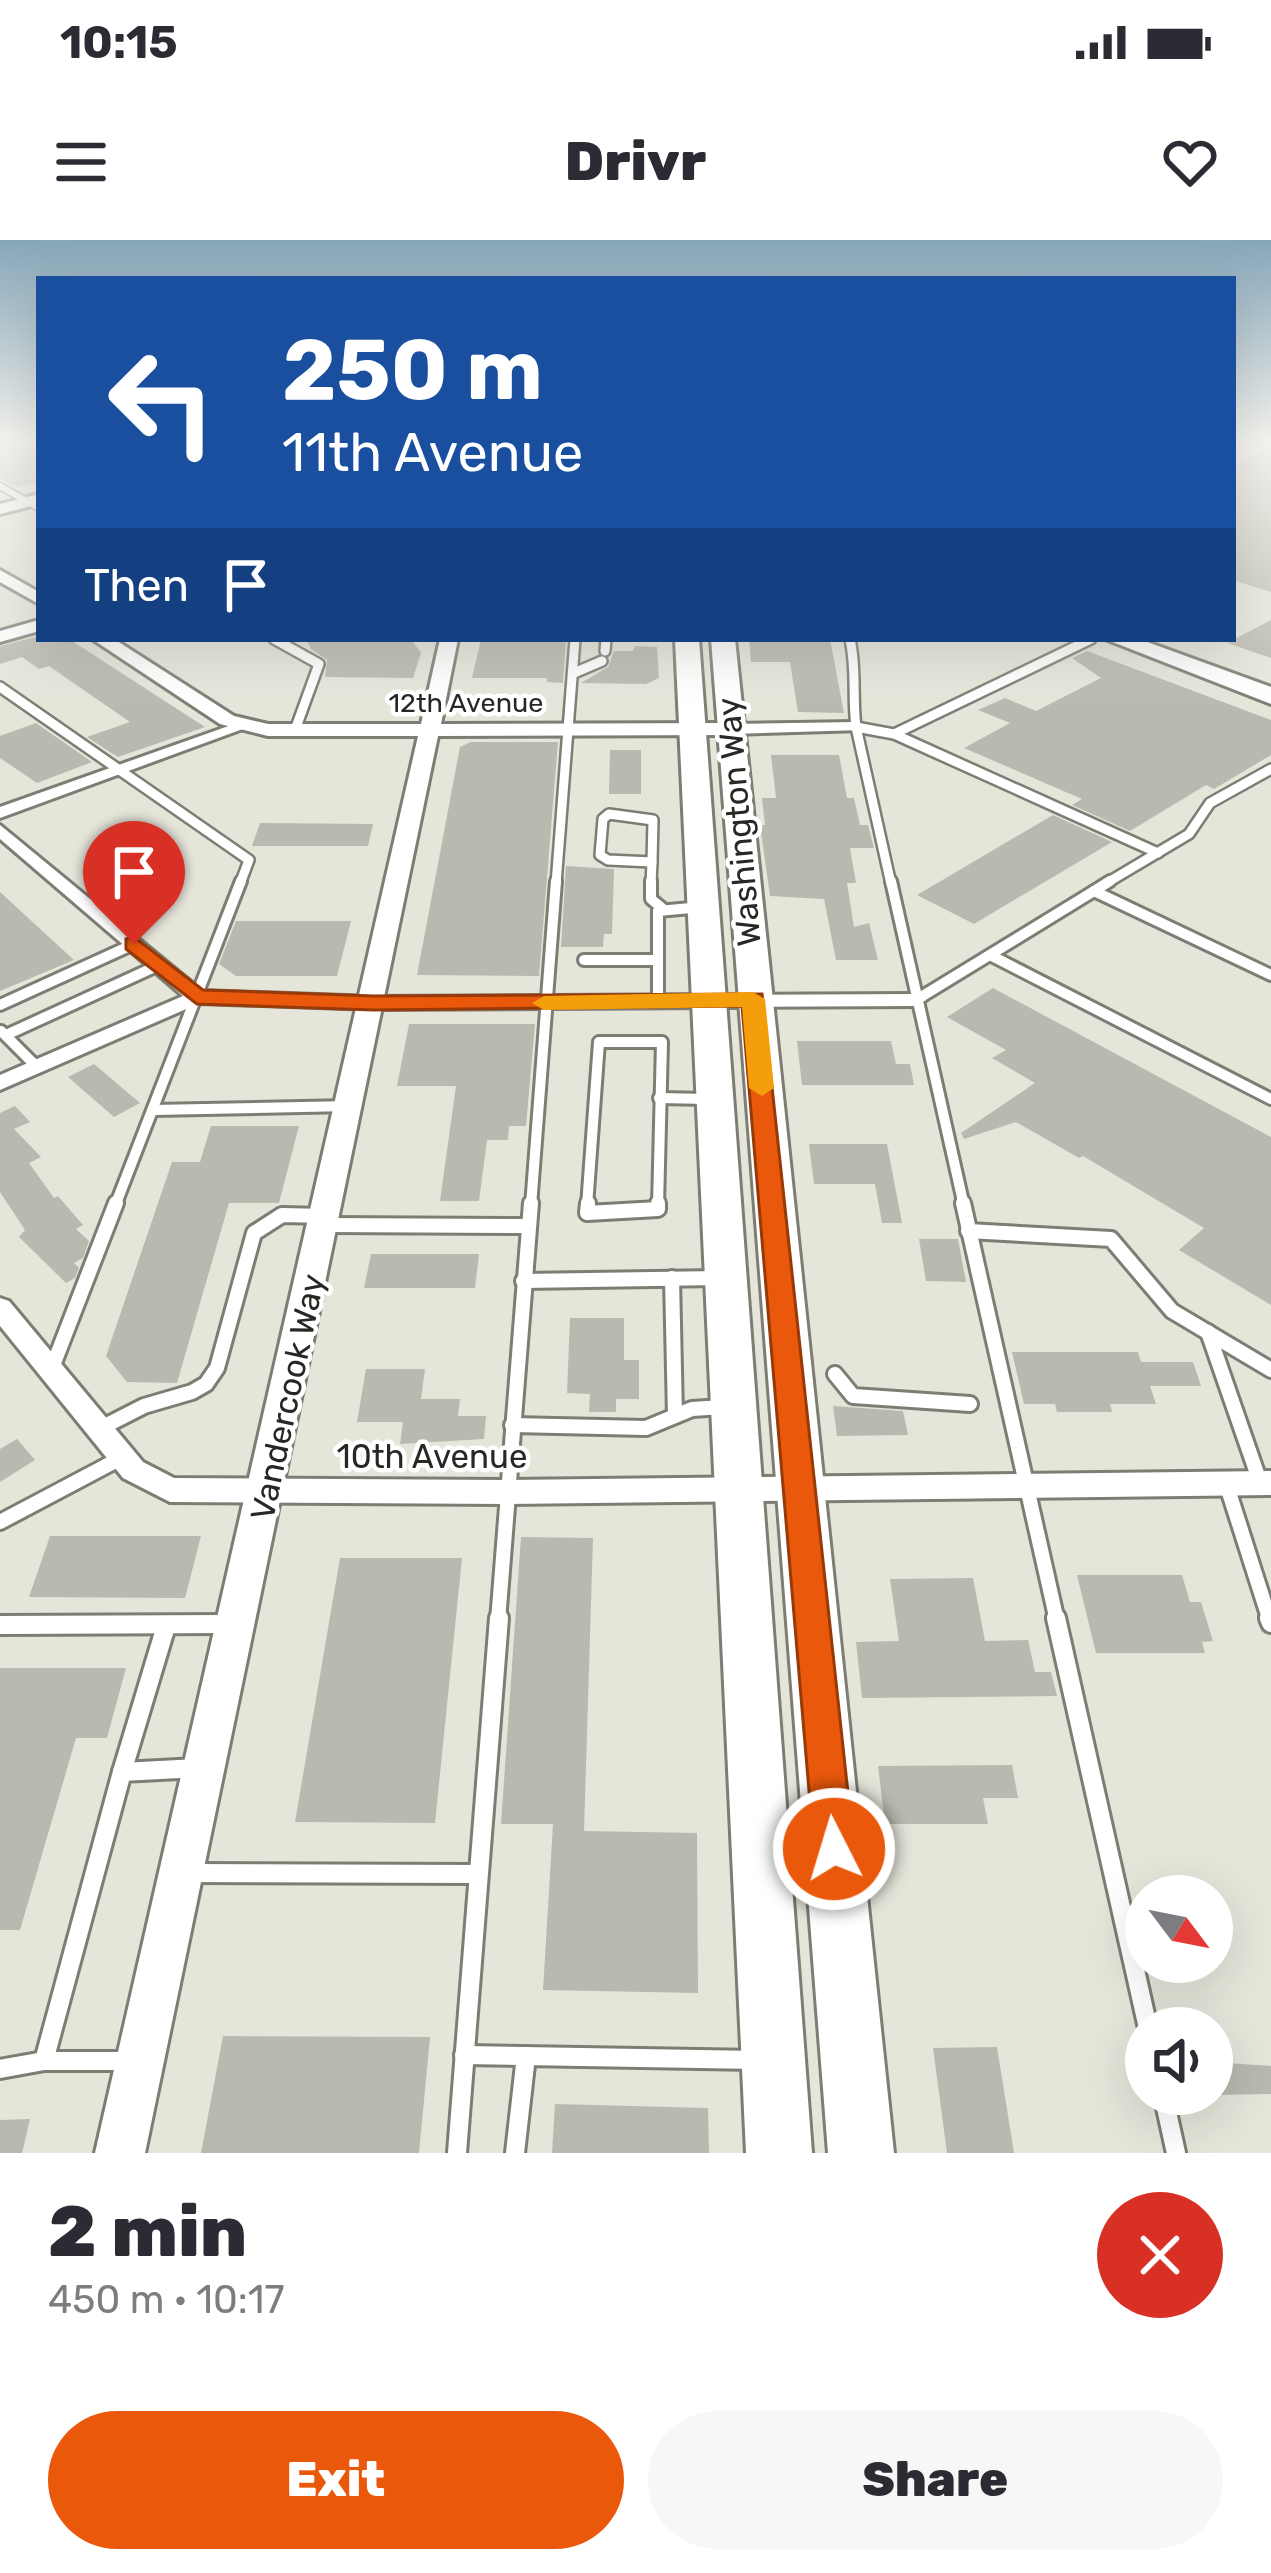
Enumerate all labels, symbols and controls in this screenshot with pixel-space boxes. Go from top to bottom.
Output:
text: 10:15 [60,16,178,69]
icon: menu [48,129,114,195]
icon: heart [1157,129,1223,195]
text: Drivr [565,130,706,194]
text: 250 m [282,320,543,420]
icon: left [84,324,240,480]
text: 11th Avenue [282,421,583,485]
icon: arrive [213,552,279,618]
text: Then [84,559,189,612]
street label: 12th Avenue [389,687,543,719]
street label: Washington Way [708,696,769,948]
pin [83,821,185,944]
icon: arrive [101,839,167,905]
street label: Vandercook Way [242,1271,333,1524]
street label: 10th Avenue [337,1437,527,1476]
position arrow [771,1786,897,1912]
north arrow [1125,1875,1233,1983]
map controls [1125,1875,1233,2115]
button: sound [1125,2007,1233,2115]
text: 2 min [48,2189,247,2274]
button: close [1097,2192,1223,2318]
text: 450 m · 10:17 [48,2277,285,2323]
button: Exit [48,2411,624,2549]
button: Share [648,2411,1223,2549]

